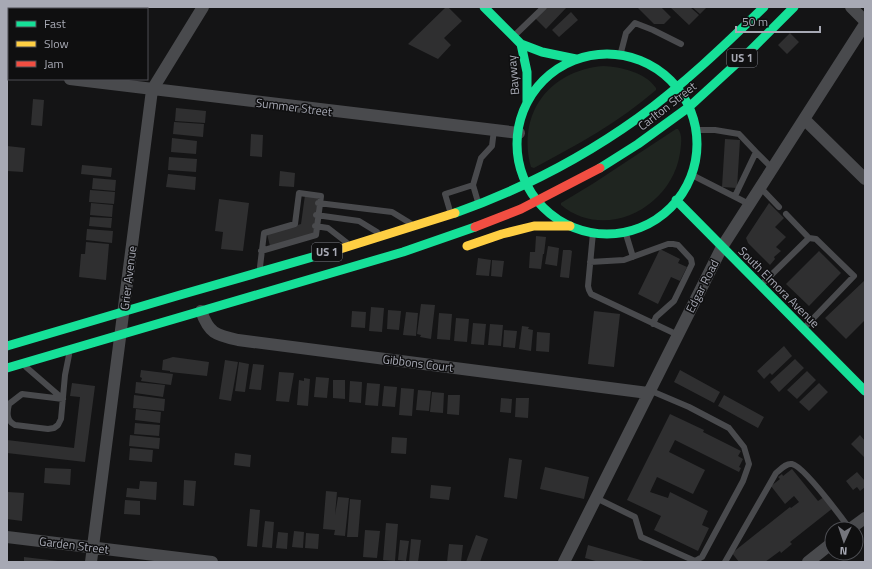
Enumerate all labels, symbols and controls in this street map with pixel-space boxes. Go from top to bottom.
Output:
legend [8,8,148,80]
scale bar [736,8,820,34]
text: 50 m [742,12,768,31]
text: Fast [44,14,67,33]
text: Slow [44,34,69,53]
road number: US 1 [727,49,757,67]
text: Jam [44,54,64,73]
street label: Bayway [502,54,524,96]
street label: Carlton Street [634,76,701,135]
street label: Summer Street [255,93,334,121]
street label: South Elmora Avenue [734,242,824,332]
road number: US 1 [312,243,342,261]
street label: Grier Avenue [115,245,141,311]
street label: Edgar Road [680,256,724,316]
street label: Gibbons Court [382,349,455,377]
north arrow [824,521,864,561]
street label: Garden Street [38,531,111,559]
text: N [839,543,848,559]

